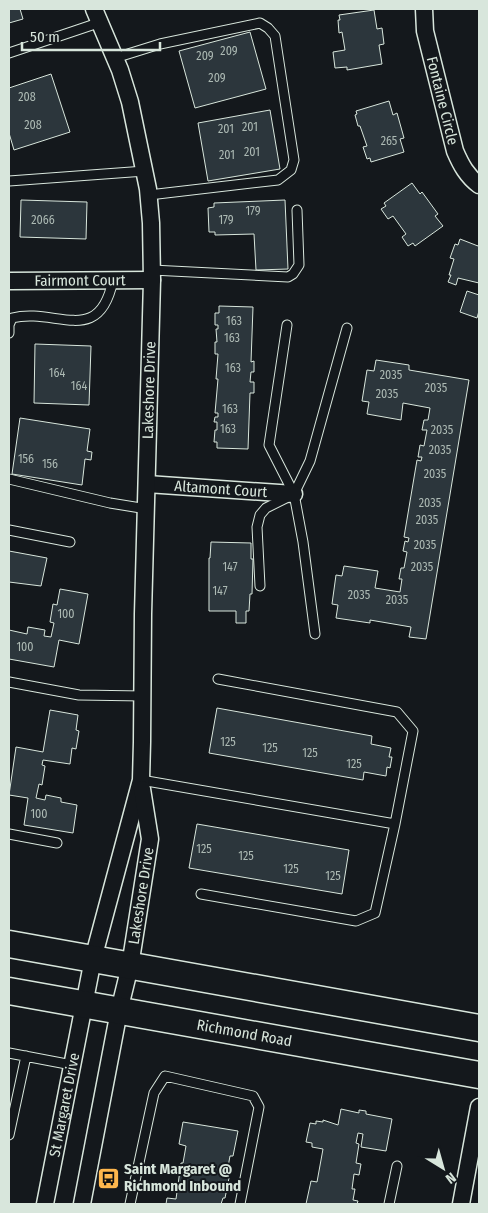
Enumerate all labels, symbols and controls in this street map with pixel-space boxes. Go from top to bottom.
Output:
scale bar [22,20,160,52]
text: 50 m [30,28,60,46]
house number: 209 [220,44,238,58]
house number: 209 [196,49,214,63]
street label: Fontaine Circle [423,55,462,147]
house number: 209 [208,71,226,85]
house number: 208 [18,90,36,104]
house number: 208 [24,118,42,132]
house number: 201 [242,120,258,134]
house number: 201 [218,122,234,136]
house number: 265 [381,134,398,148]
house number: 201 [244,145,260,159]
house number: 201 [219,148,235,162]
house number: 179 [245,204,261,218]
house number: 2066 [31,213,55,227]
house number: 179 [218,213,234,227]
street label: Fairmont Court [34,271,126,290]
house number: 163 [226,314,242,328]
house number: 163 [224,331,240,345]
street label: Lakeshore Drive [139,341,159,439]
house number: 163 [225,361,241,375]
house number: 164 [49,366,65,380]
house number: 2035 [380,368,403,382]
house number: 164 [71,379,87,393]
house number: 2035 [425,381,448,395]
house number: 2035 [376,387,399,401]
house number: 163 [222,402,238,416]
house number: 163 [220,422,236,436]
house number: 2035 [431,423,454,437]
house number: 2035 [429,443,452,457]
house number: 156 [18,452,34,466]
house number: 156 [42,457,58,471]
house number: 2035 [424,467,447,481]
street label: Altamont Court [174,477,268,501]
house number: 2035 [419,496,442,510]
house number: 2035 [416,513,439,527]
house number: 2035 [414,538,437,552]
house number: 147 [222,560,238,574]
house number: 2035 [411,560,434,574]
house number: 147 [212,584,228,598]
house number: 2035 [348,588,371,602]
house number: 2035 [386,593,409,607]
house number: 100 [57,607,75,621]
house number: 100 [16,640,34,654]
house number: 125 [220,735,236,749]
house number: 125 [262,741,278,755]
house number: 125 [302,746,318,760]
house number: 125 [346,757,362,771]
house number: 100 [30,807,48,821]
house number: 125 [196,842,212,856]
street label: Lakeshore Drive [125,846,158,945]
house number: 125 [238,849,254,863]
house number: 125 [283,862,299,876]
house number: 125 [325,869,341,883]
street label: Richmond Road [195,1016,293,1050]
street label: St Margaret Drive [45,1051,83,1158]
north arrow [418,1143,468,1193]
place label: Saint Margaret @ Richmond Inbound [124,1160,241,1195]
bus stop icon: Saint Margaret @ Richmond Inbound [96,1166,120,1190]
text: N [442,1169,459,1187]

